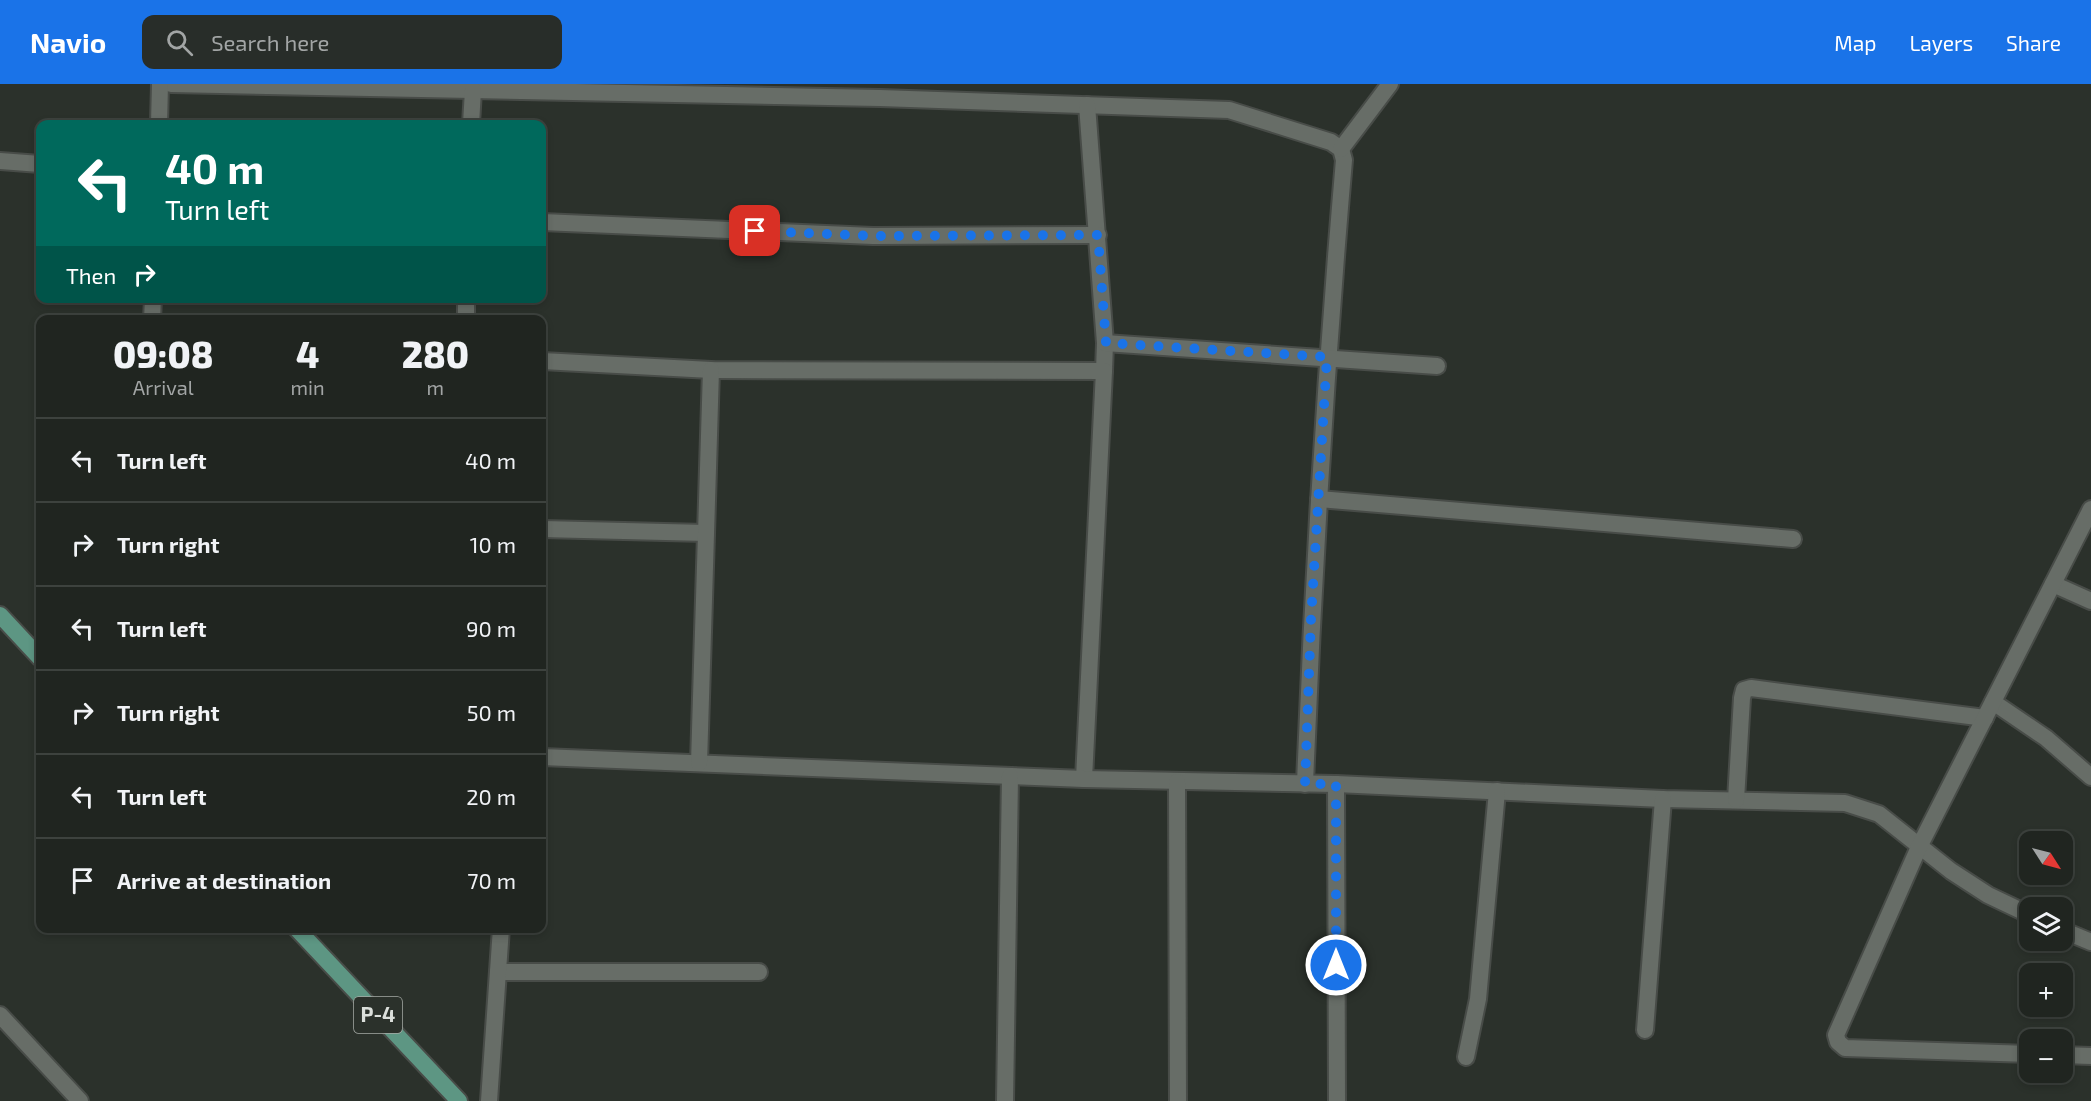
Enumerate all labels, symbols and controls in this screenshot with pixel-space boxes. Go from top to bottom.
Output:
search box [142,15,562,69]
text: Navio [30,25,106,59]
icon: search [163,26,196,59]
text: Search here [211,29,329,55]
text: Map [1834,30,1876,55]
text: Layers [1909,30,1973,55]
text: Share [2006,30,2061,55]
text: 40 m [165,142,264,192]
icon: left [66,144,144,222]
text: Turn left [165,193,269,225]
pin [729,205,780,256]
icon: arrive [738,214,771,247]
icon: right [128,258,161,291]
text: Then [66,262,116,288]
text: 09:08 [113,332,214,375]
text: 4 [296,332,319,375]
text: 280 [402,332,469,375]
text: Arrival [133,375,194,399]
text: min [291,375,325,399]
text: m [427,375,444,399]
icon: left [66,444,99,477]
text: Turn left [117,447,206,473]
text: 40 m [465,447,516,473]
icon: right [66,528,99,561]
text: Turn right [117,531,219,557]
text: 10 m [470,531,516,557]
icon: left [66,612,99,645]
text: Turn left [117,615,206,641]
text: 90 m [466,615,516,641]
icon: right [66,696,99,729]
text: Turn right [117,699,219,725]
text: 50 m [467,699,516,725]
icon: left [66,780,99,813]
text: Turn left [117,783,206,809]
text: 20 m [466,783,516,809]
north arrow [2019,831,2073,885]
map controls [2019,831,2073,1083]
icon: arrive [66,864,99,897]
text: Arrive at destination [117,867,331,893]
text: 70 m [467,867,516,893]
button: layers [2019,897,2073,951]
position arrow [1304,933,1368,997]
button: + [2019,963,2073,1017]
road number: P-4 [354,997,402,1033]
button: − [2019,1029,2073,1083]

